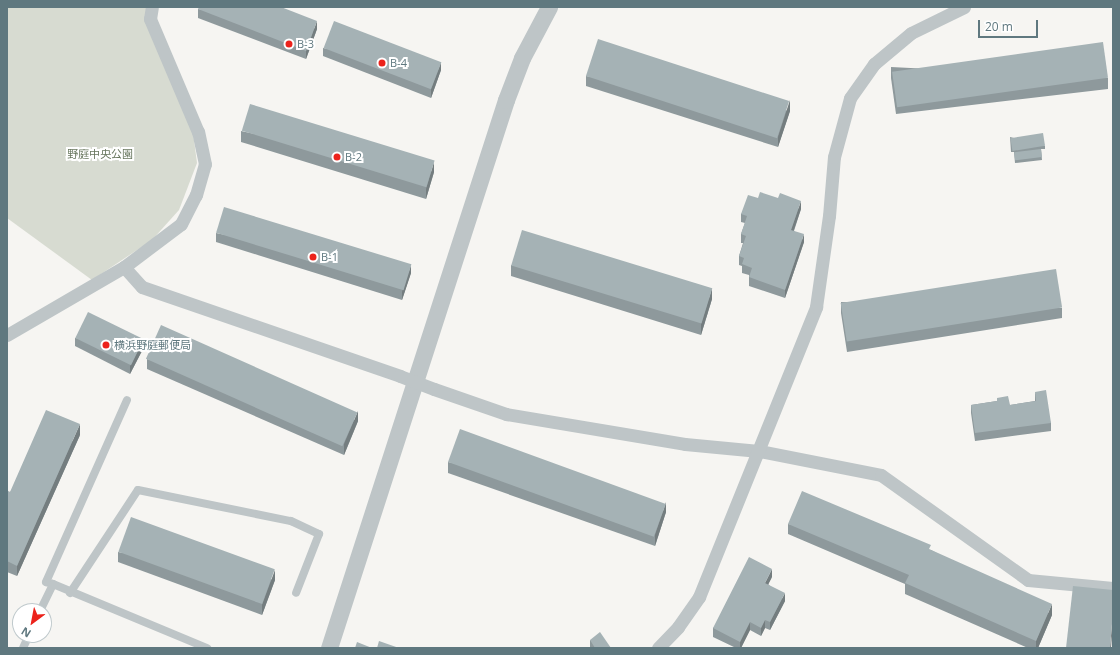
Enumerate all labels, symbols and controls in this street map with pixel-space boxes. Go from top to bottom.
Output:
scale bar [980,12,1040,38]
text: 20 m [985,18,1013,35]
place label: B-3 [297,37,314,51]
marker: B-3 [284,39,294,49]
place label: B-4 [390,56,407,70]
marker: B-4 [377,58,387,68]
park label: 野庭中央公園 [67,147,133,161]
place label: B-2 [345,150,362,164]
marker: B-2 [332,152,342,162]
place label: B-1 [321,250,338,264]
marker: B-1 [308,252,318,262]
place label: 横浜野庭郵便局 [114,338,191,352]
marker: 横浜野庭郵便局 [101,340,111,350]
north arrow [12,603,52,643]
text: N [18,624,34,641]

